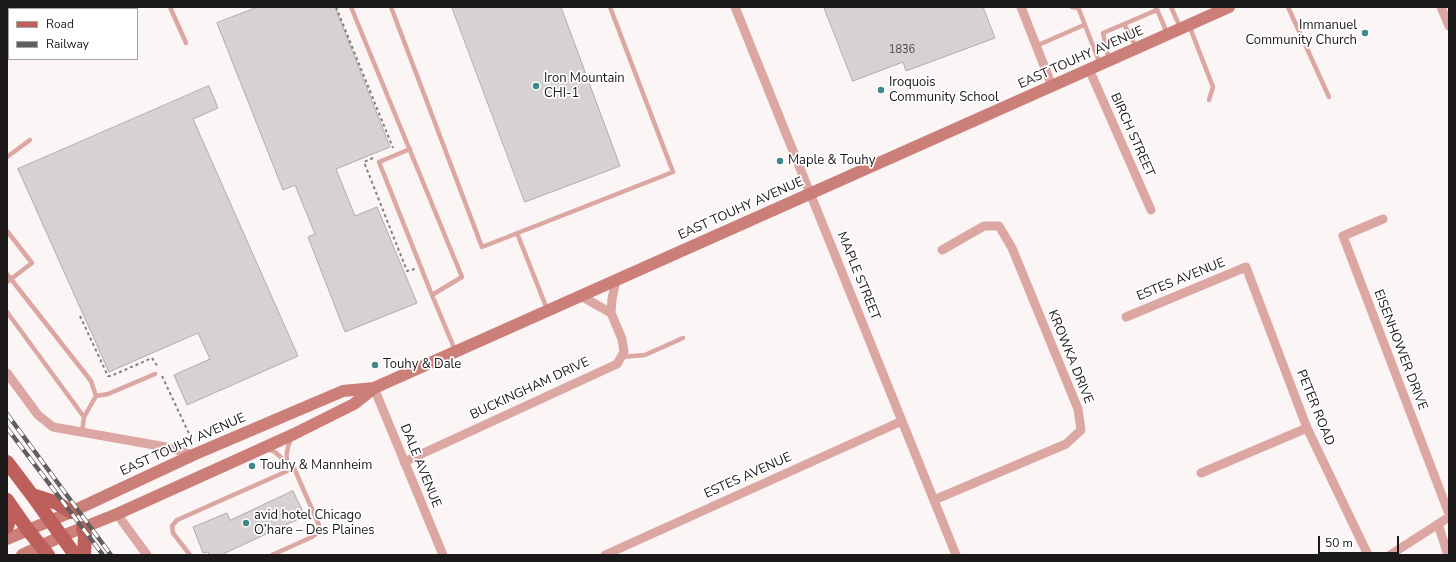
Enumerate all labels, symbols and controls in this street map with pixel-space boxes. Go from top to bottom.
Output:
legend [8,8,138,60]
text: Road [46,16,74,32]
place label: Immanuel Community Church [1245,18,1357,49]
street label: EAST TOUHY AVENUE [1016,23,1146,93]
marker: Immanuel Community Church [1360,28,1370,38]
text: Railway [46,36,89,52]
house number: 1836 [889,43,915,57]
place label: Iron Mountain CHI-1 [544,71,625,102]
place label: Iroquois Community School [889,75,999,106]
marker: Iron Mountain CHI-1 [531,81,541,91]
marker: Iroquois Community School [876,85,886,95]
street label: BIRCH STREET [1107,91,1157,179]
place label: Maple & Touhy [788,153,875,169]
marker: Maple & Touhy [775,156,785,166]
street label: EAST TOUHY AVENUE [676,174,806,244]
street label: MAPLE STREET [833,230,883,322]
street label: ESTES AVENUE [1135,255,1227,305]
street label: EISENHOWER DRIVE [1370,288,1430,412]
street label: KROWKA DRIVE [1044,308,1096,406]
street label: BUCKINGHAM DRIVE [468,355,592,423]
place label: Touhy & Dale [383,357,461,373]
marker: Touhy & Dale [370,360,380,370]
street label: PETER ROAD [1293,368,1337,448]
street label: EAST TOUHY AVENUE [118,410,248,480]
street label: DALE AVENUE [396,422,444,510]
street label: ESTES AVENUE [702,450,794,502]
place label: Touhy & Mannheim [260,458,372,474]
marker: Touhy & Mannheim [247,461,257,471]
place label: avid hotel Chicago O’hare – Des Plaines [254,508,374,539]
marker: avid hotel Chicago O’hare – Des Plaines [241,518,251,528]
scale bar [1320,528,1401,554]
text: 50 m [1325,535,1353,551]

